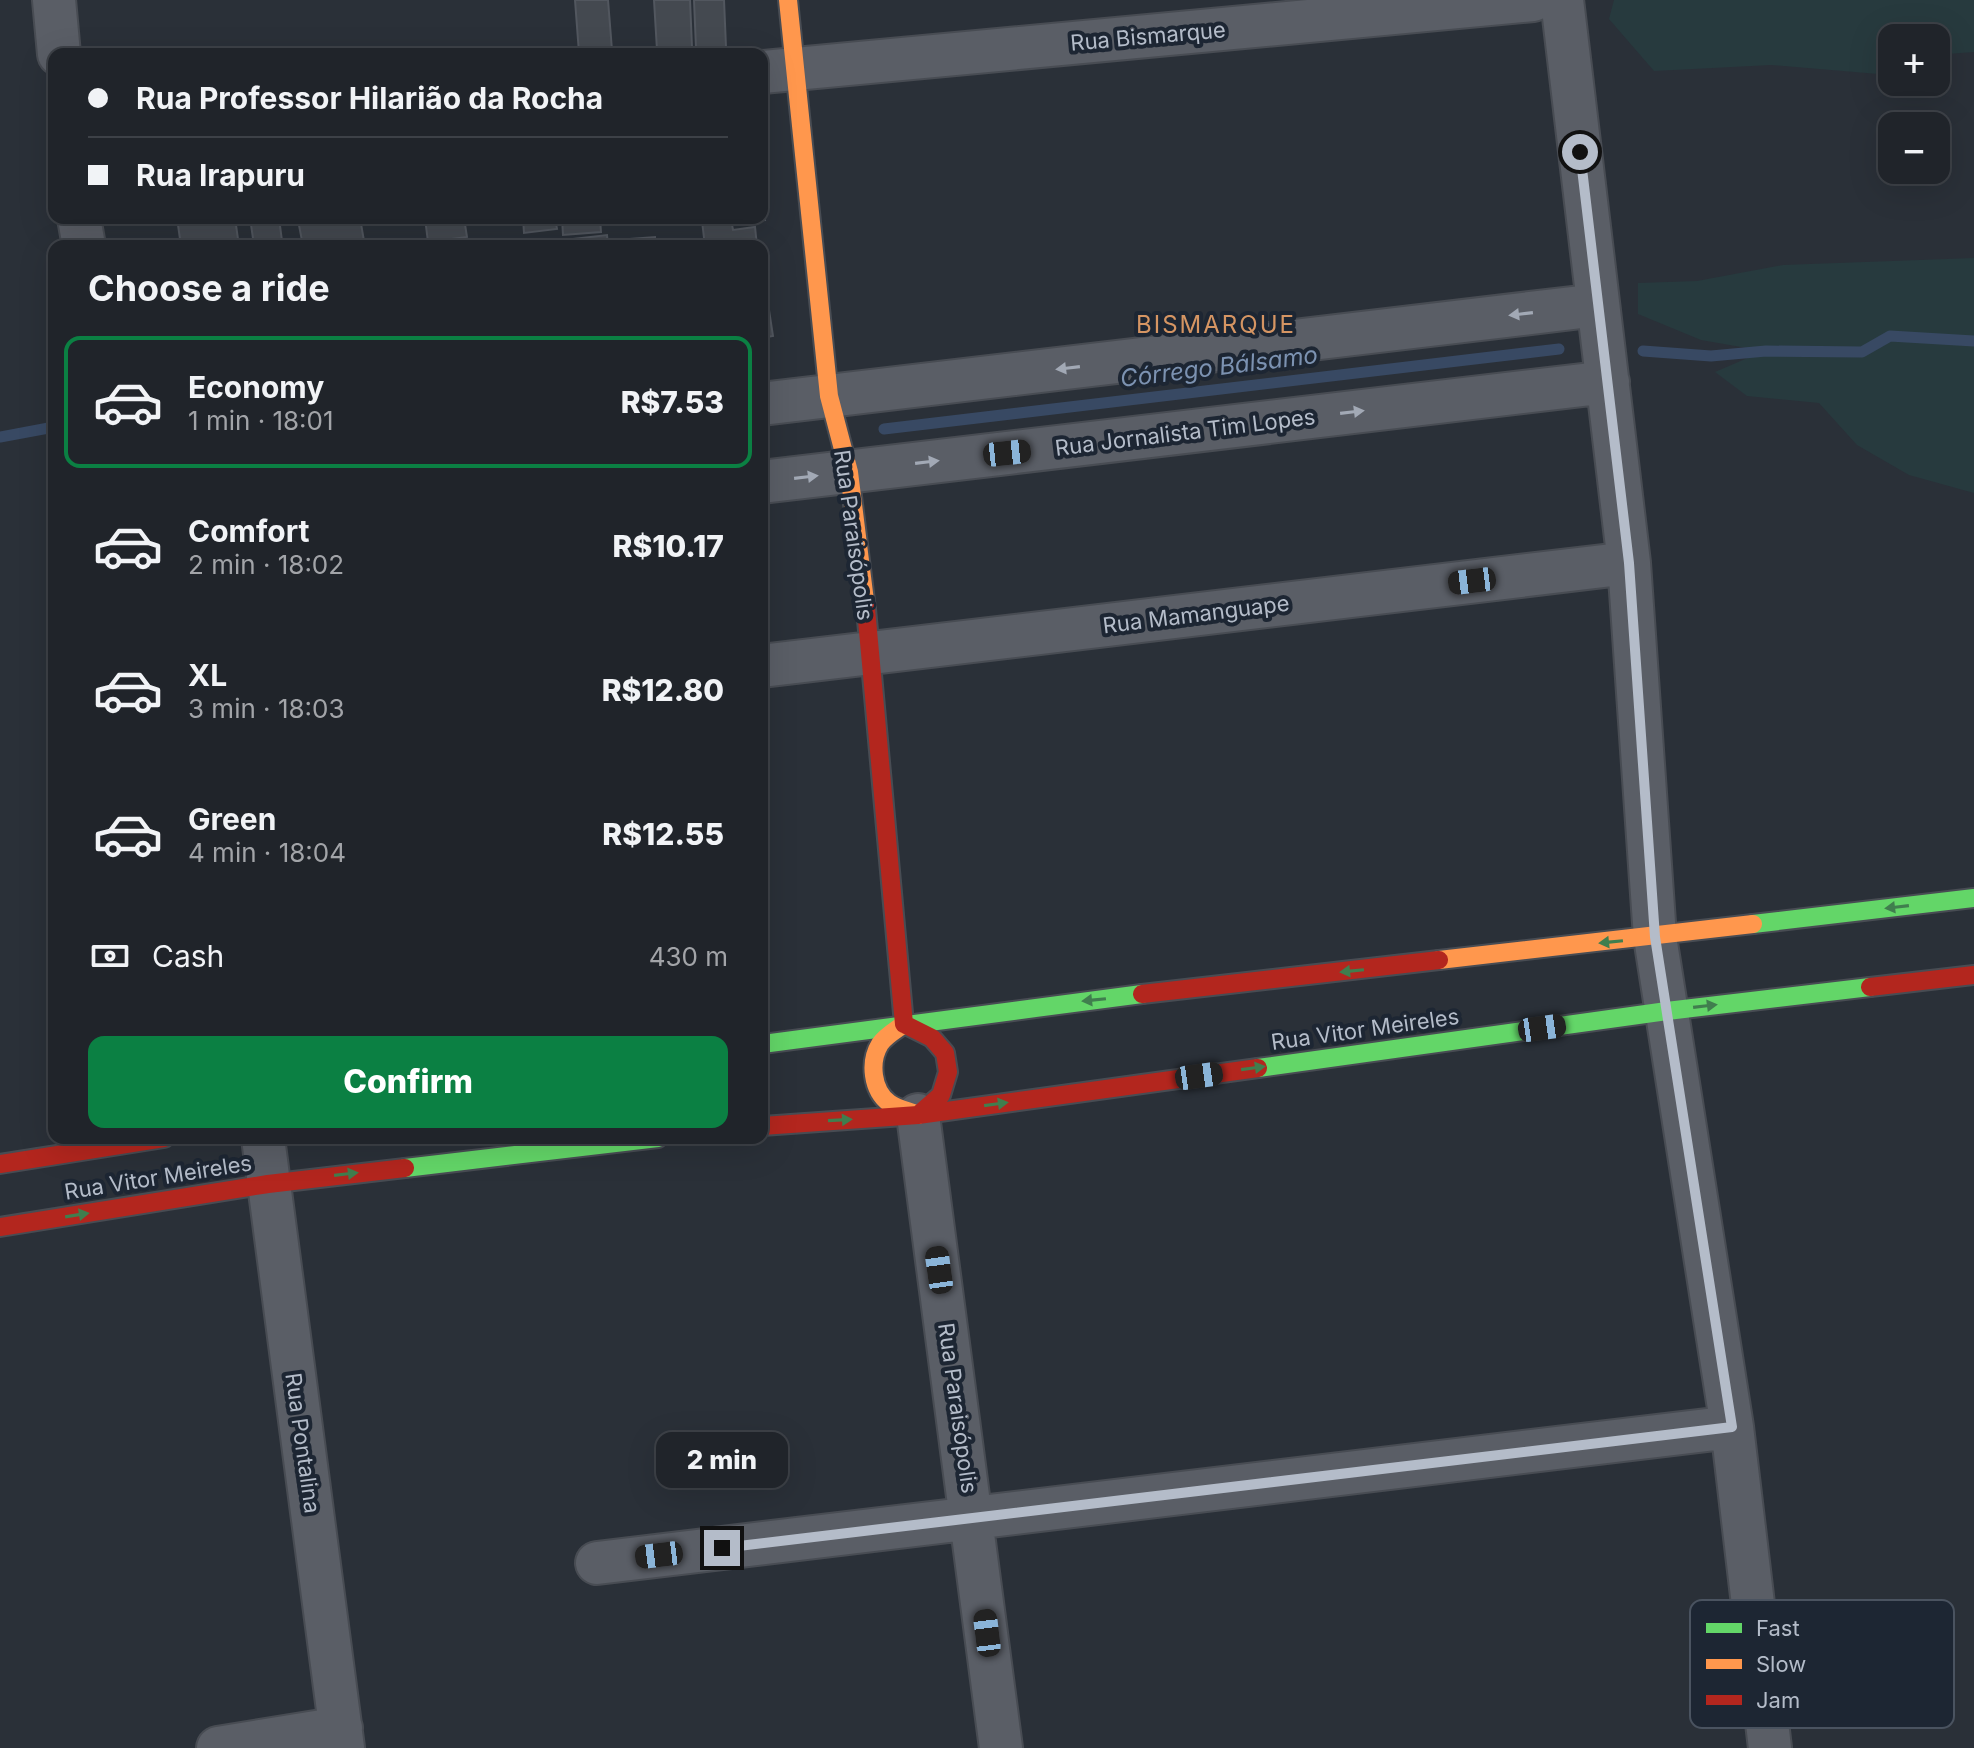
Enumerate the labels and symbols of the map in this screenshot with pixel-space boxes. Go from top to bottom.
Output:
street label: Rua Bismarque [1069,16,1227,56]
route start [1562,134,1598,170]
one-way arrow [1508,308,1533,321]
district label: BISMARQUE [1136,310,1296,339]
water label: Córrego Bálsamo [1119,340,1319,393]
one-way arrow [1055,361,1080,374]
street label: Rua Jornalista Tim Lopes [1053,403,1317,461]
one-way arrow [1340,405,1365,418]
car [982,439,1032,467]
street label: Rua Paraisópolis [829,448,879,622]
one-way arrow [915,456,940,469]
one-way arrow [794,470,819,483]
car [1447,566,1497,596]
street label: Rua Mamanguape [1101,590,1291,638]
one-way arrow [1884,901,1909,914]
one-way arrow [1598,936,1623,949]
one-way arrow [1339,965,1364,978]
one-way arrow [1081,994,1106,1007]
one-way arrow [1693,1000,1718,1013]
street label: Rua Vitor Meireles [1269,1003,1461,1055]
car [1517,1013,1567,1043]
car [1174,1061,1224,1091]
one-way arrow [1241,1061,1266,1074]
one-way arrow [983,1097,1008,1110]
one-way arrow [828,1113,853,1126]
street label: Rua Vitor Meireles [62,1149,254,1205]
one-way arrow [334,1168,359,1181]
one-way arrow [65,1208,90,1221]
car [924,1245,954,1295]
street label: Rua Paraisópolis [933,1321,983,1495]
street label: Rua Pontalina [280,1371,326,1515]
callout: 2 min [656,1432,788,1488]
route end [704,1530,740,1566]
car [634,1540,684,1570]
legend [1690,1600,1954,1728]
car [972,1608,1002,1658]
text: Fast [1756,1615,1800,1641]
text: Slow [1756,1651,1806,1677]
text: Jam [1756,1687,1800,1713]

